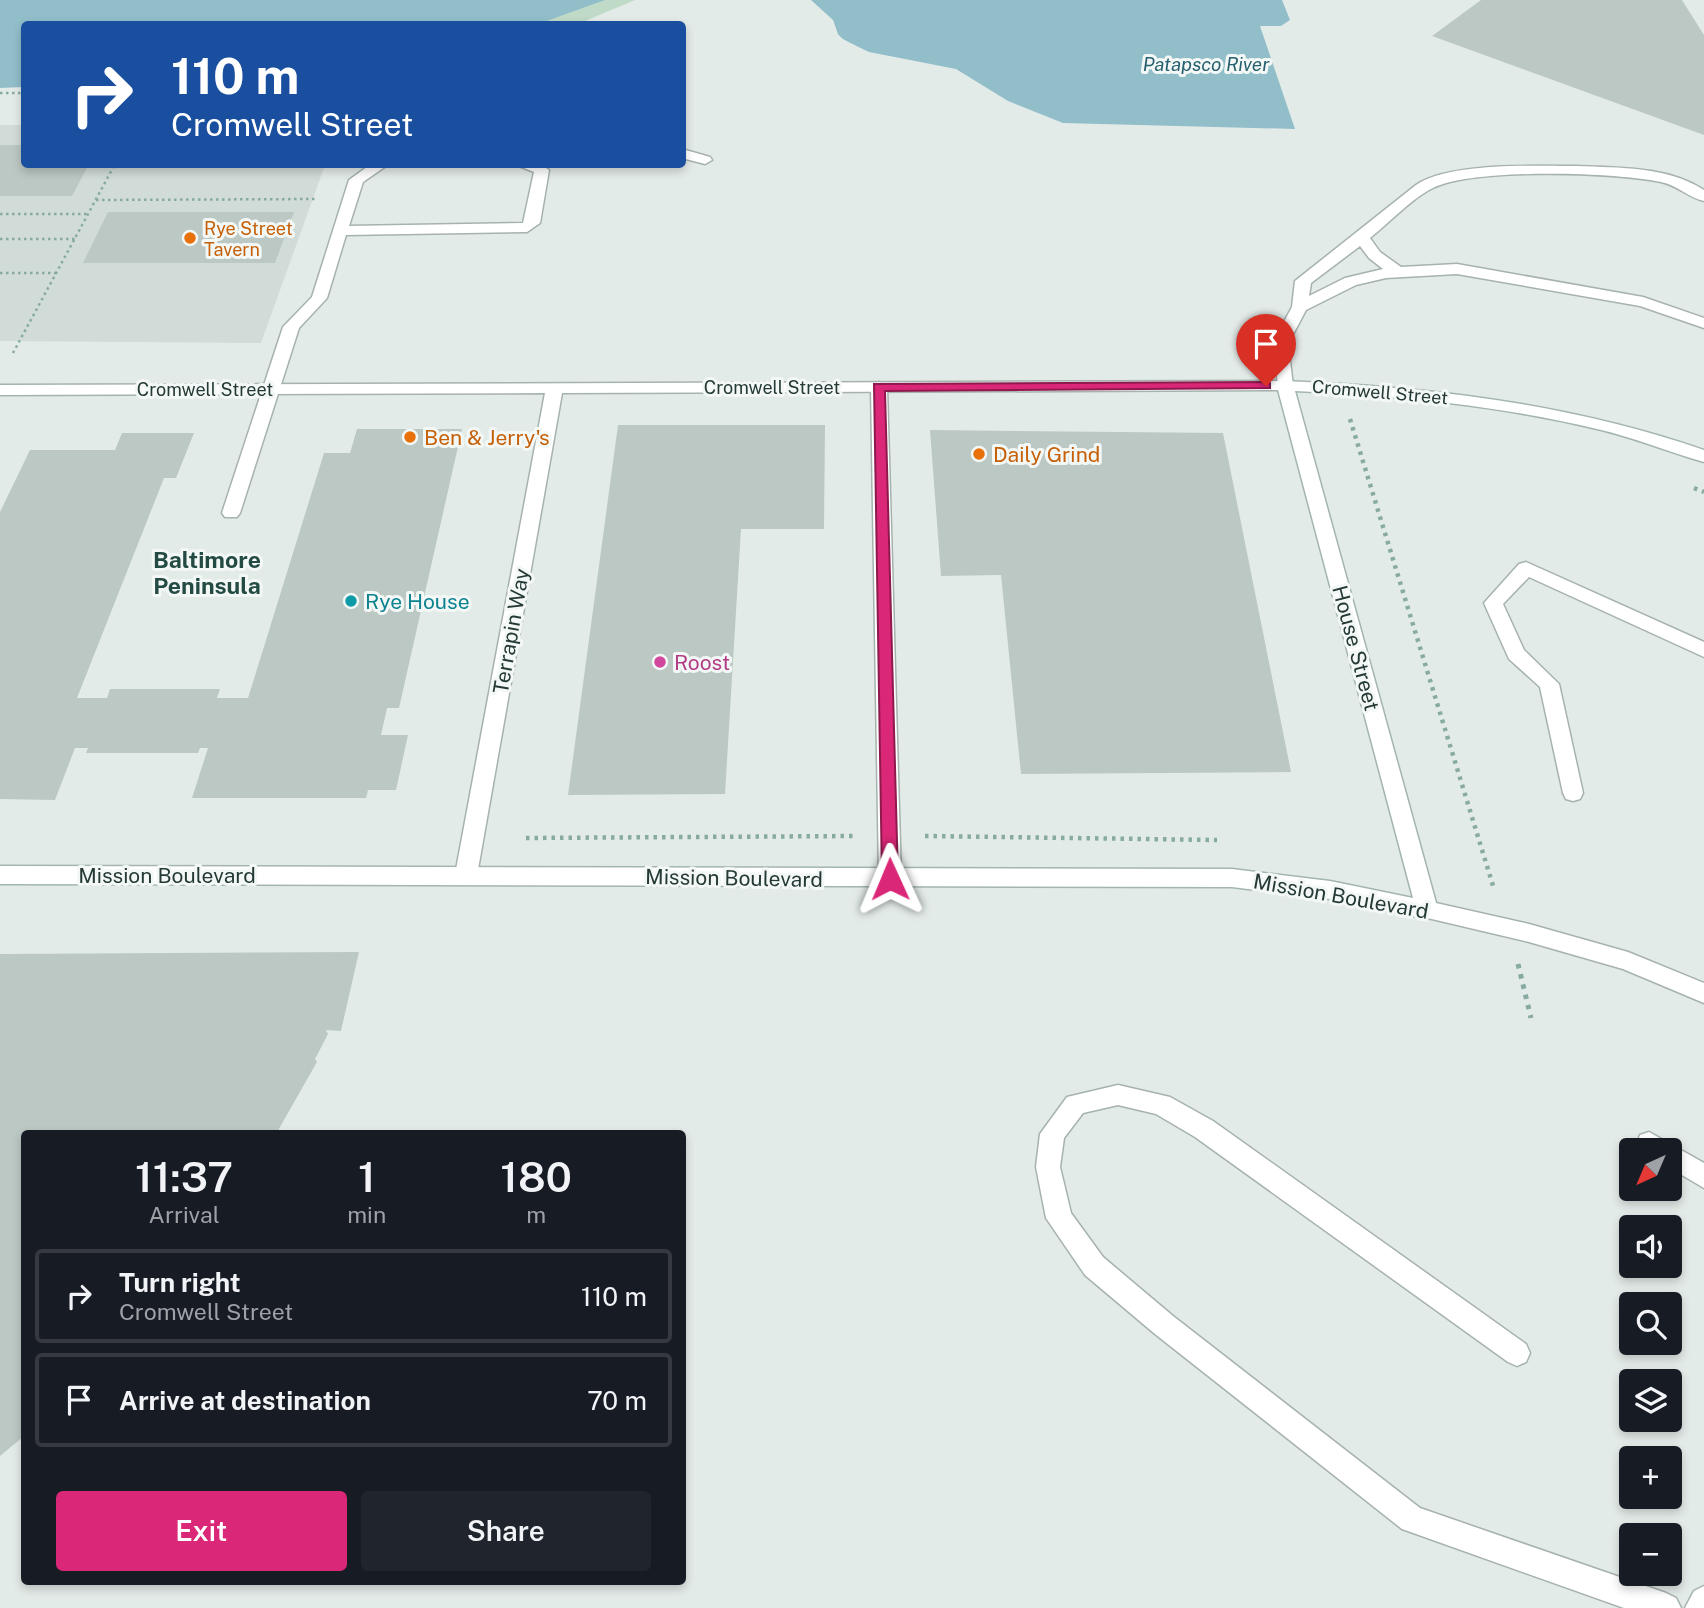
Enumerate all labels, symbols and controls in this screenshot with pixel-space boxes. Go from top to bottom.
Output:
text: 110 m [171,47,299,105]
icon: right [56,49,147,140]
water label: Patapsco River [1143,53,1270,75]
text: Cromwell Street [171,106,413,143]
place label: Rye Street Tavern [204,218,293,260]
marker: Rye Street Tavern [182,230,198,246]
pin [1236,314,1296,386]
icon: arrive [1247,325,1285,363]
street label: Cromwell Street [1311,376,1449,408]
street label: Cromwell Street [704,377,840,398]
street label: Cromwell Street [137,379,273,400]
place label: Ben & Jerry's [424,425,550,450]
marker: Ben & Jerry's [402,429,418,445]
place label: Daily Grind [993,442,1100,467]
marker: Daily Grind [971,446,987,462]
district label: Baltimore Peninsula [153,546,261,599]
street label: Terrapin Way [488,566,534,696]
street label: House Street [1327,583,1385,713]
place label: Rye House [365,589,470,614]
marker: Rye House [343,593,359,609]
place label: Roost [674,650,730,675]
marker: Roost [652,654,668,670]
position arrow [853,842,927,916]
street label: Mission Boulevard [78,863,256,888]
street label: Mission Boulevard [645,864,823,892]
street label: Mission Boulevard [1251,868,1431,924]
north arrow [1619,1138,1682,1200]
map controls [1619,1138,1682,1586]
text: 11:37 [135,1152,233,1201]
text: 1 [358,1152,376,1201]
text: 180 [500,1152,572,1201]
text: Arrival [149,1201,220,1228]
text: min [347,1201,386,1228]
text: m [526,1201,546,1228]
button: sound [1619,1215,1682,1278]
text: Turn right [119,1267,241,1298]
icon: right [60,1277,98,1315]
text: 110 m [581,1281,647,1312]
button: search [1619,1292,1682,1355]
text: Cromwell Street [119,1298,293,1325]
button: layers [1619,1369,1682,1432]
icon: arrive [60,1381,98,1419]
text: Arrive at destination [119,1385,371,1416]
text: 70 m [587,1385,647,1416]
button: + [1619,1446,1682,1509]
button: Exit [56,1491,347,1571]
button: Share [361,1491,651,1571]
button: − [1619,1523,1682,1586]

